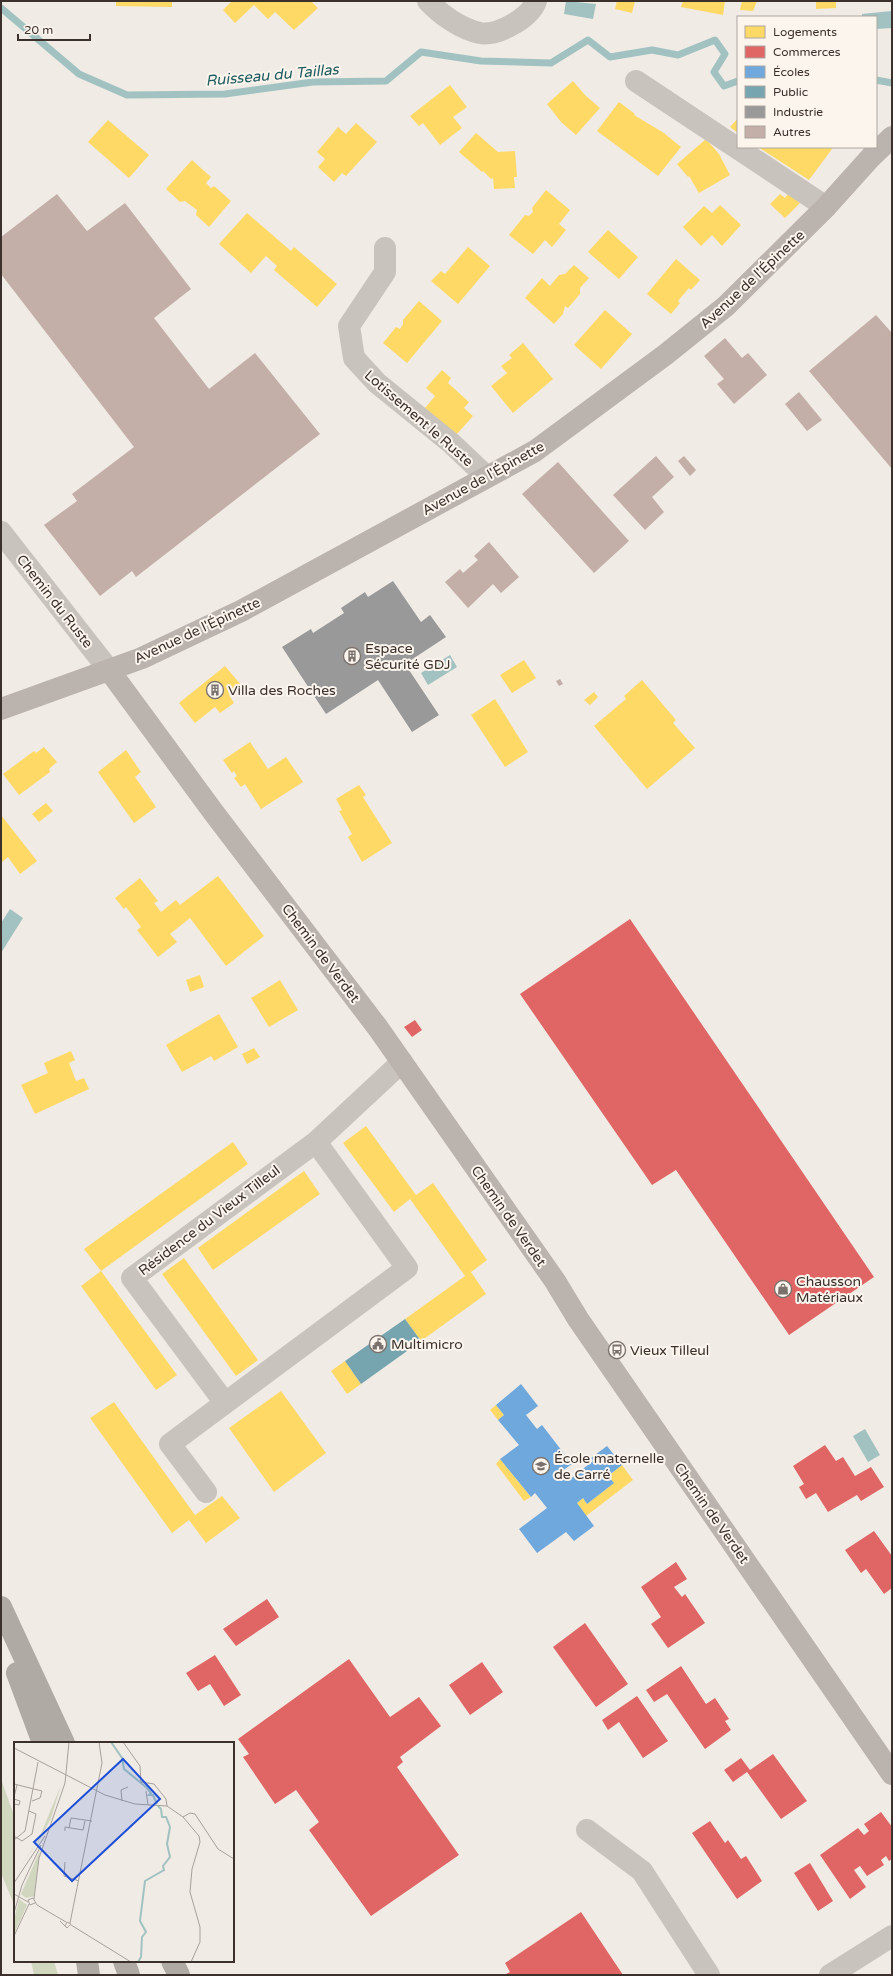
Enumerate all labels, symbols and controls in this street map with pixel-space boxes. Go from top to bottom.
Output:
scale bar [18,16,90,42]
legend [737,16,877,148]
text: 20 m [24,23,53,37]
text: Logements [773,25,837,39]
text: Commerces [773,45,841,59]
water label: Ruisseau du Taillas [205,60,341,90]
text: Écoles [773,65,810,79]
text: Public [773,85,808,99]
text: Industrie [773,105,823,119]
text: Autres [773,125,811,139]
street label: Avenue de l'Épinette [696,226,808,332]
street label: Lotissement le Ruste [361,367,476,470]
street label: Avenue de l'Épinette [419,438,547,519]
street label: Chemin du Ruste [13,551,96,652]
street label: Avenue de l'Épinette [132,594,263,667]
place label: Espace Sécurité GDJ [365,640,451,673]
building icon: Espace Sécurité GDJ [342,646,362,666]
building icon: Villa des Roches [205,680,225,700]
place label: Villa des Roches [228,682,336,699]
street label: Chemin de Verdet [278,901,364,1007]
street label: Résidence du Vieux Tilleul [135,1162,283,1279]
street label: Chemin de Verdet [467,1163,550,1271]
place label: Chausson Matériaux [796,1273,863,1306]
shop icon: Chausson Matériaux [773,1279,793,1299]
public building icon: Multimicro [368,1334,388,1354]
place label: Multimicro [391,1336,463,1353]
bus stop icon: Vieux Tilleul [607,1340,627,1360]
place label: Vieux Tilleul [630,1342,709,1359]
place label: École maternelle de Carré [554,1450,664,1483]
school or university icon: École maternelle de Carré [531,1456,551,1476]
street label: Chemin de Verdet [670,1460,753,1568]
inset map [14,1742,234,1962]

